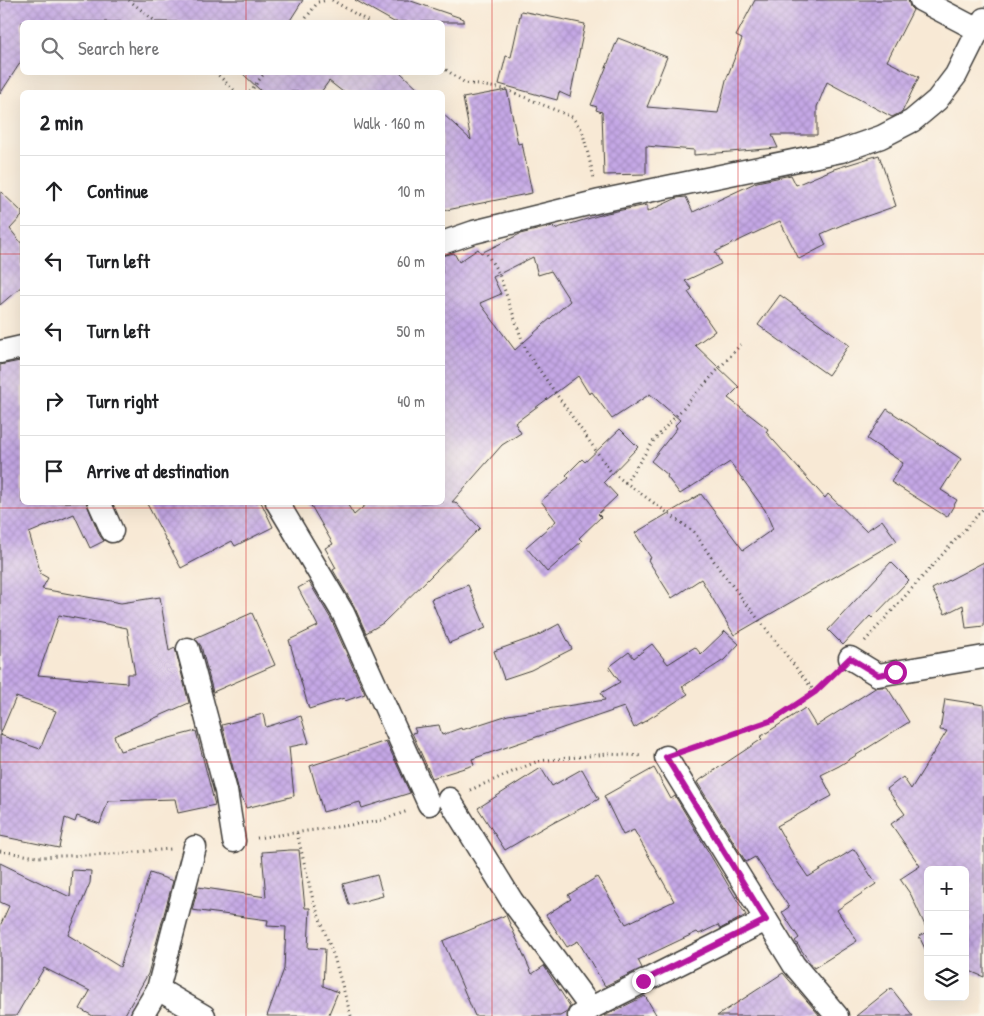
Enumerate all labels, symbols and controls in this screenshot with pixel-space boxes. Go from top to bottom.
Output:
search box [20,20,445,75]
icon: search [38,34,66,62]
text: Search here [78,35,159,61]
text: 2 min [40,108,83,137]
text: Walk · 160 m [353,112,425,134]
icon: ahead [40,177,68,205]
text: Continue [87,178,148,204]
text: 10 m [397,180,425,202]
icon: left [40,247,68,275]
text: Turn left [87,248,150,274]
text: 60 m [397,250,425,272]
icon: left [40,317,68,345]
text: Turn left [87,318,150,344]
text: 50 m [397,320,425,342]
icon: right [40,387,68,415]
text: Turn right [87,388,158,414]
text: 40 m [397,390,425,412]
icon: arrive [40,457,68,485]
text: Arrive at destination [87,458,229,484]
route start [884,661,907,684]
map controls [924,866,969,1001]
button: + [924,866,969,911]
button: − [924,911,969,956]
button: layers [924,956,969,1001]
route end [632,970,655,993]

